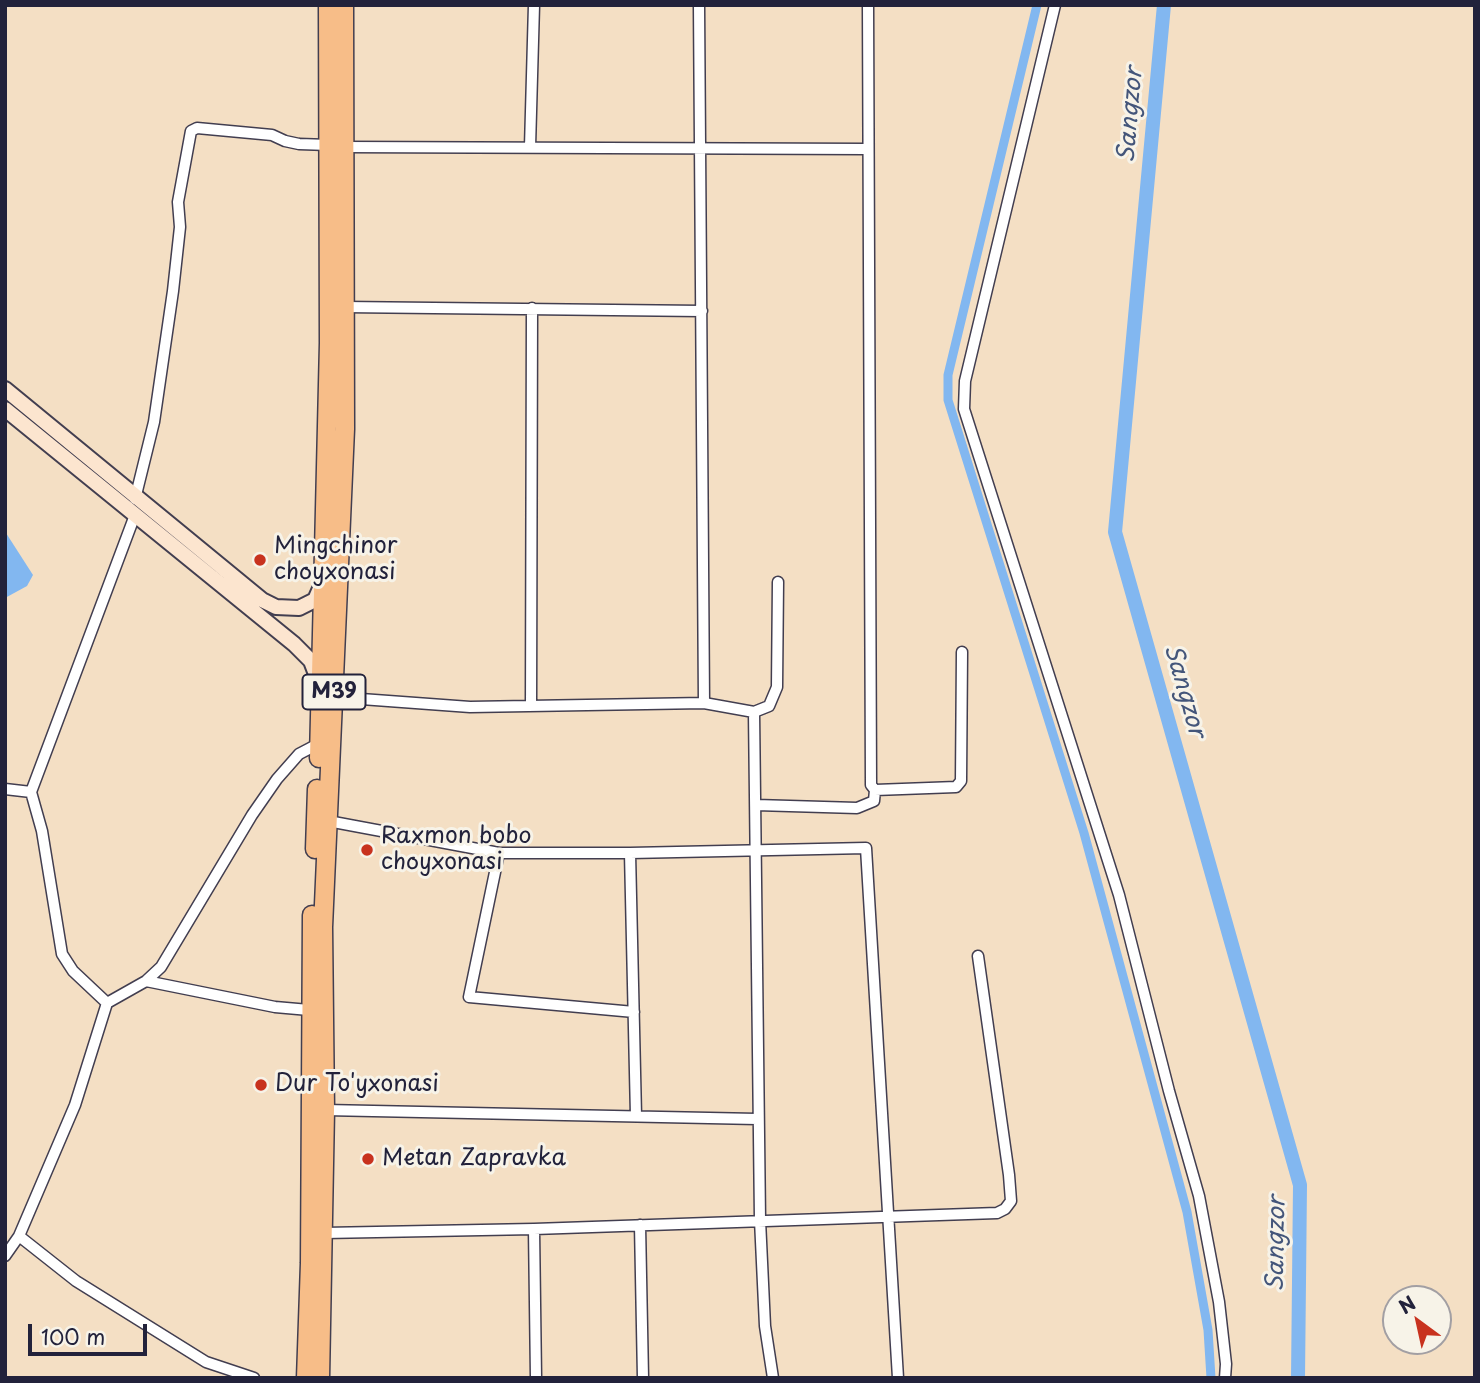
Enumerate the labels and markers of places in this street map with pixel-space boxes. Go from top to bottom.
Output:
place label: Mingchinor choyxonasi [274,533,398,587]
marker: Mingchinor choyxonasi [252,552,268,568]
place label: Raxmon bobo choyxonasi [381,823,531,877]
marker: Raxmon bobo choyxonasi [359,842,375,858]
place label: Dur To'yxonasi [275,1071,439,1099]
marker: Dur To'yxonasi [253,1077,269,1093]
place label: Metan Zapravka [382,1145,566,1173]
marker: Metan Zapravka [360,1151,376,1167]

